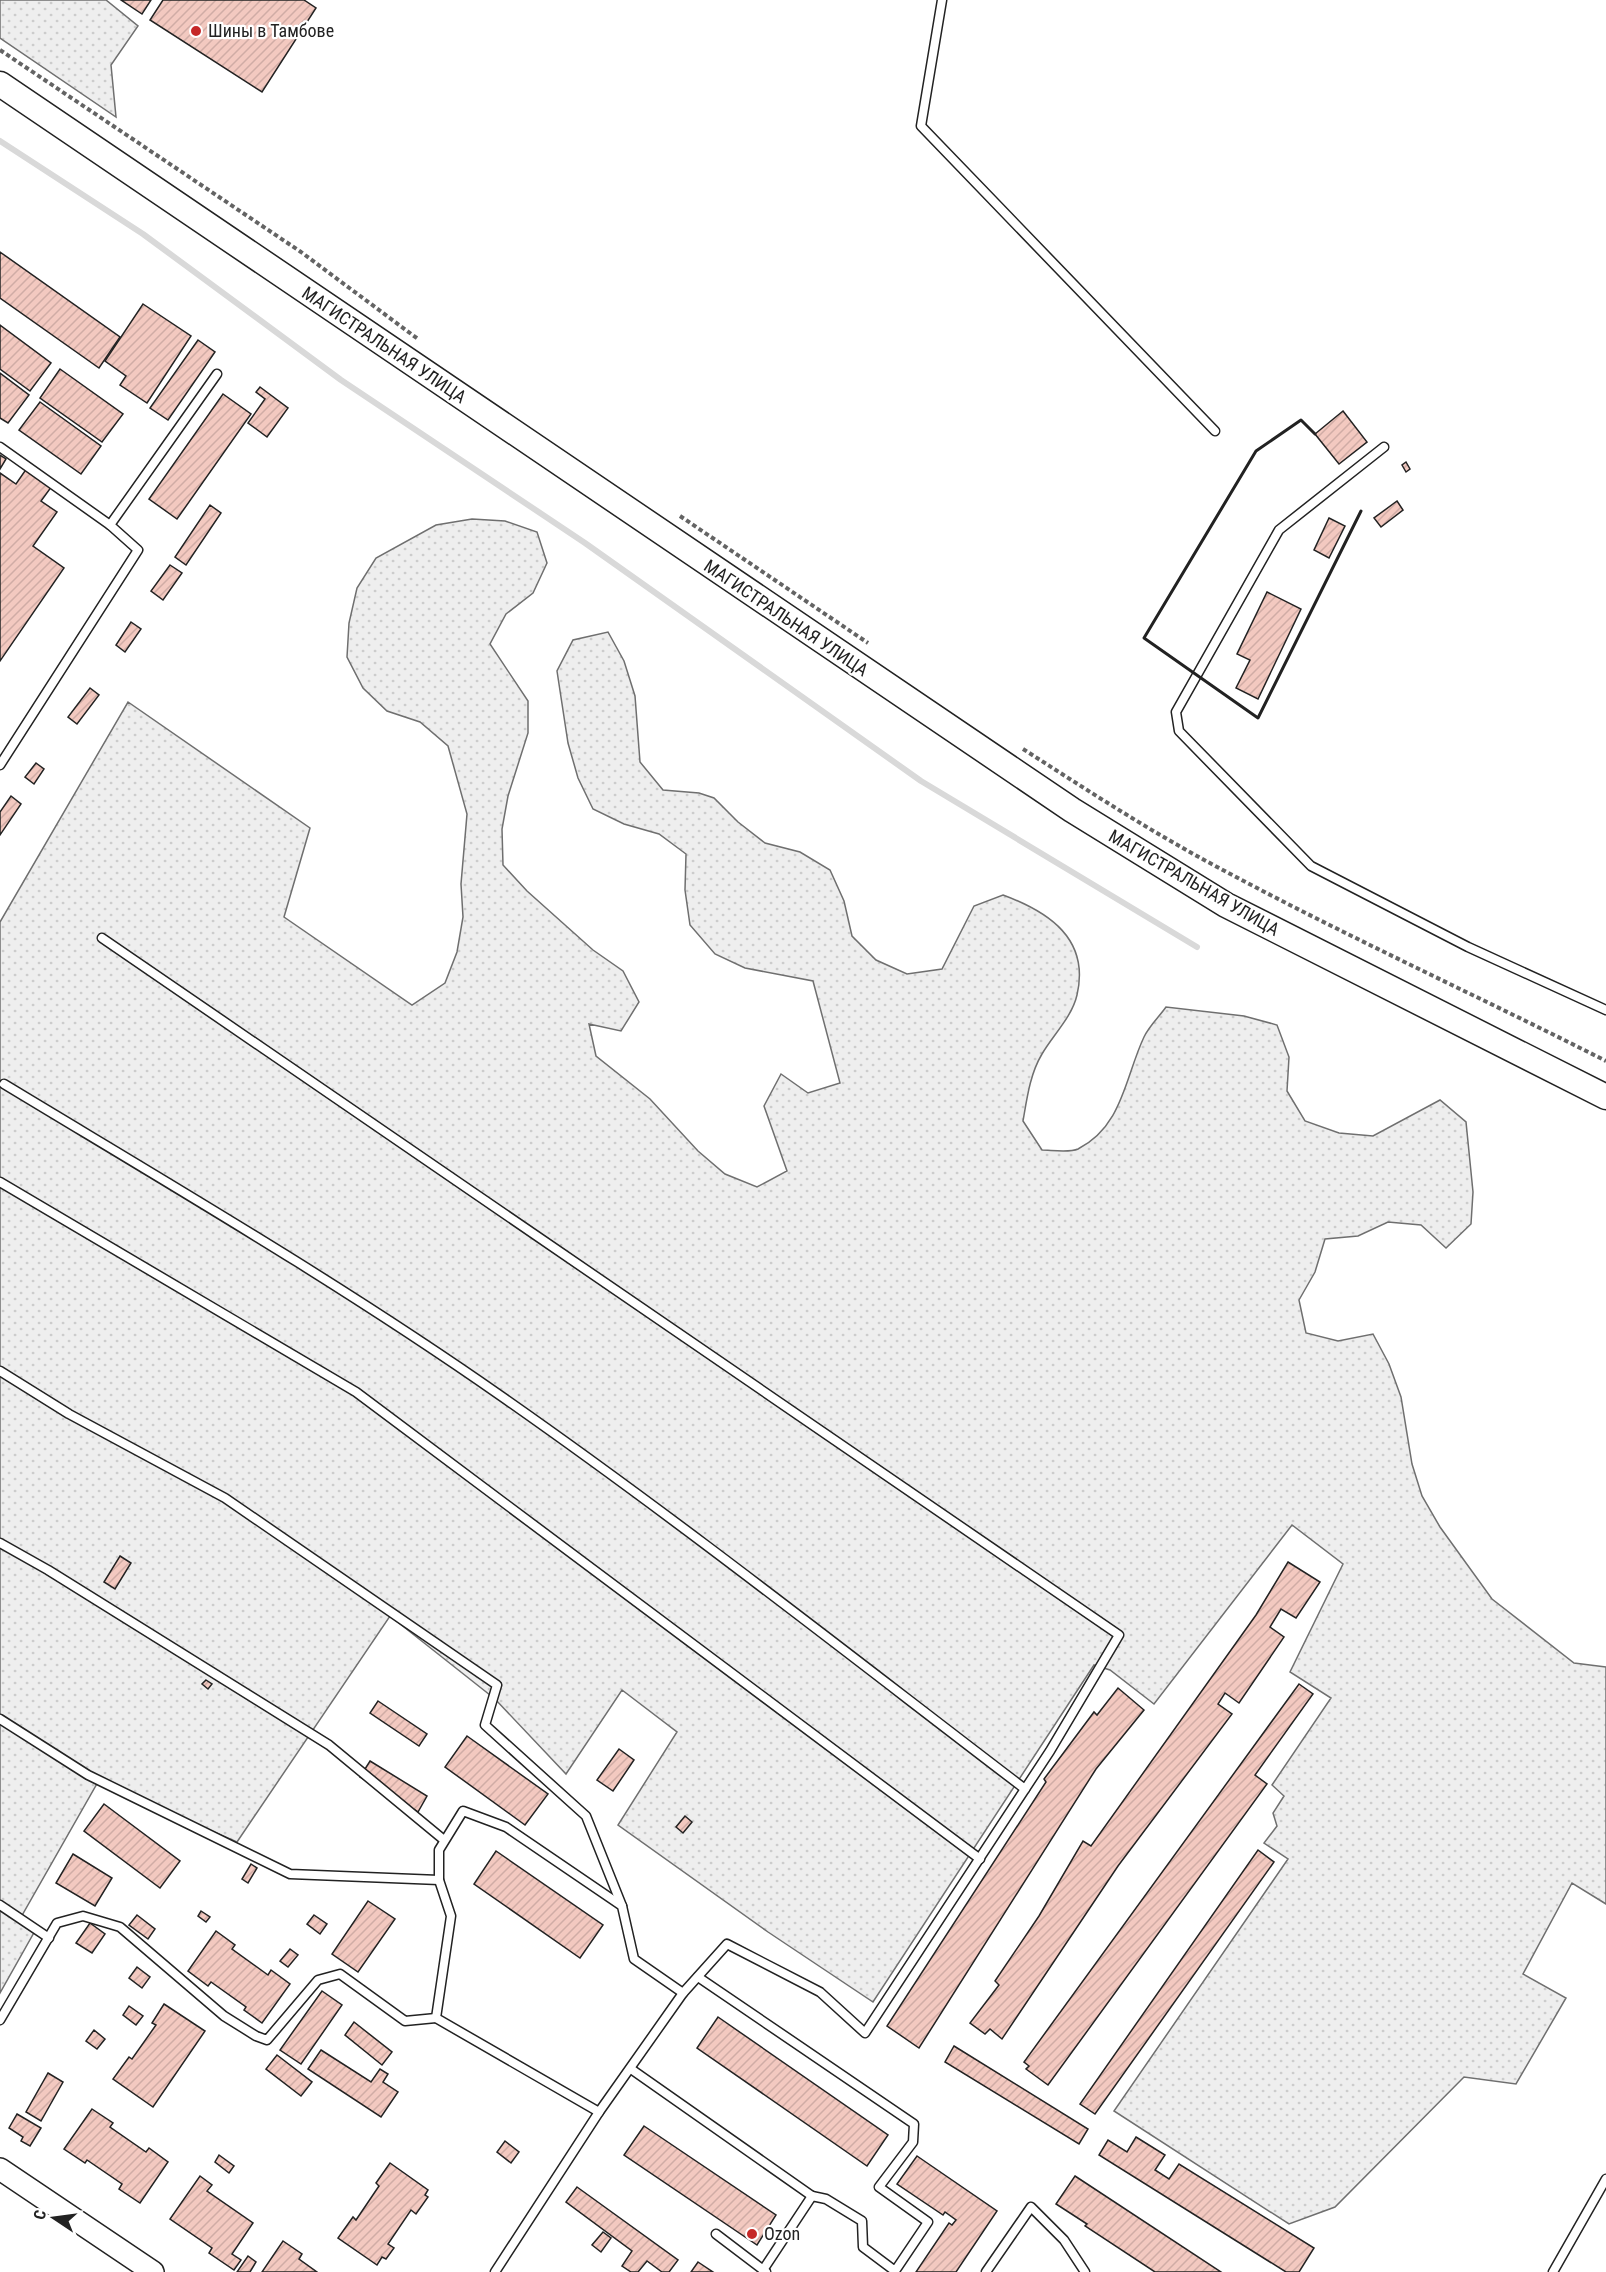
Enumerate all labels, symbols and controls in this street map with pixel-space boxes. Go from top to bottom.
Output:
place label: Шины в Тамбове [208,20,334,41]
marker: Шины в Тамбове [189,24,203,38]
street label: МАГИСТРАЛЬНАЯ УЛИЦА [298,282,471,408]
street label: МАГИСТРАЛЬНАЯ УЛИЦА [700,555,873,681]
street label: МАГИСТРАЛЬНАЯ УЛИЦА [1105,825,1284,940]
north arrow [24,2188,84,2248]
text: С [30,2208,50,2221]
place label: Ozon [764,2223,800,2244]
marker: Ozon [745,2227,759,2241]

